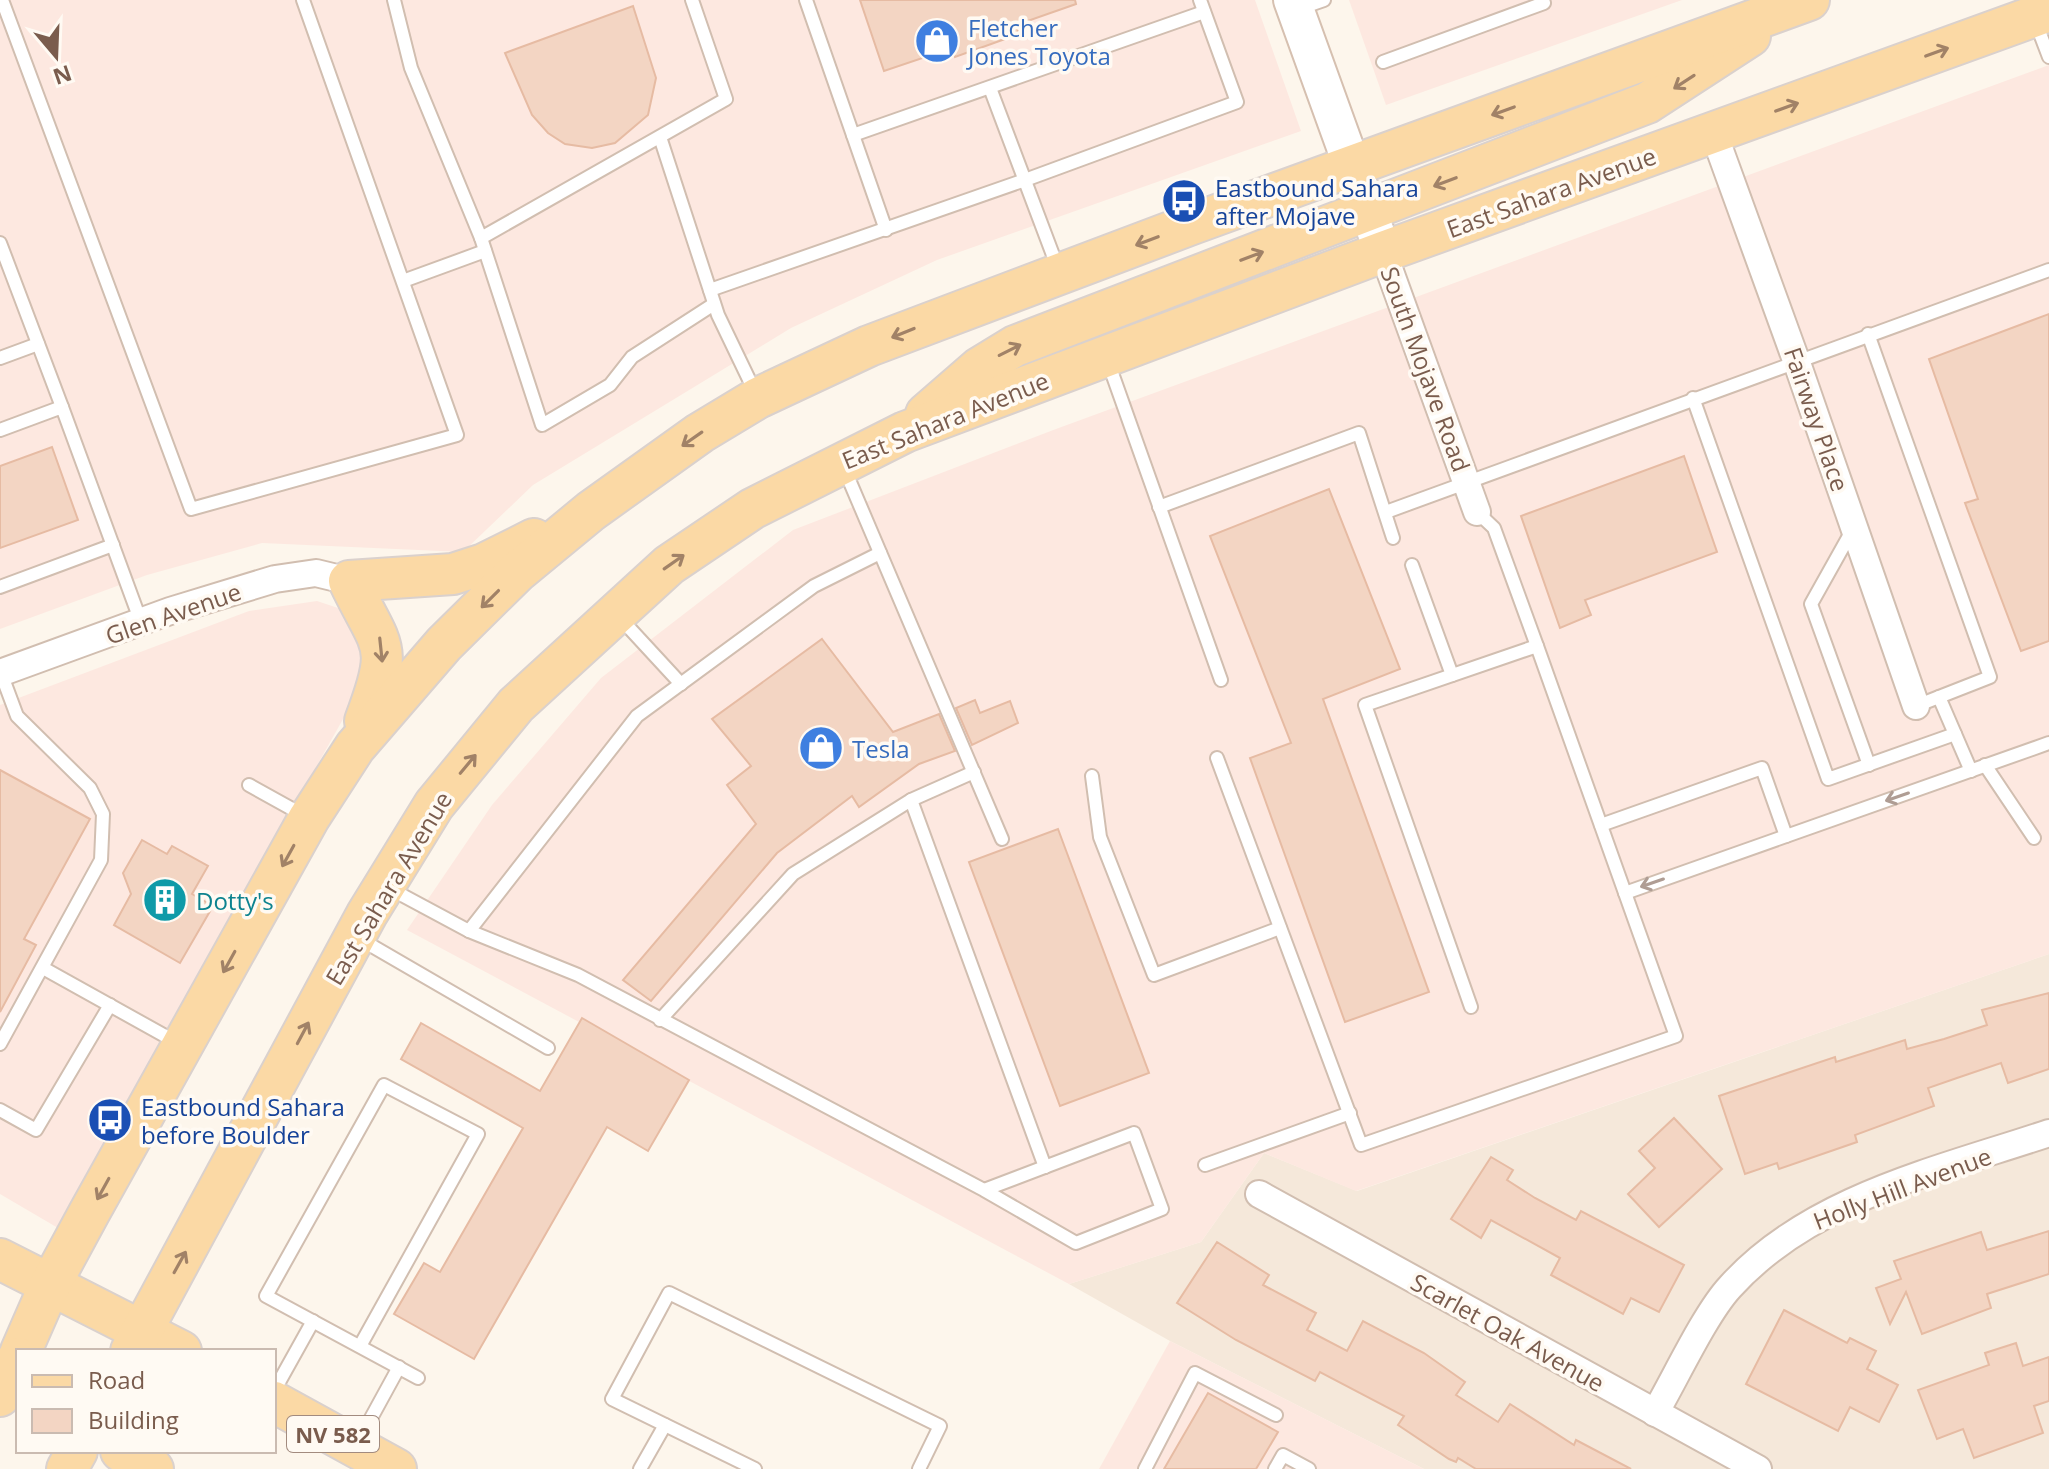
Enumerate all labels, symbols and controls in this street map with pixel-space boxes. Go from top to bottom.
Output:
place label: Fletcher Jones Toyota [966,11,1111,72]
north arrow [16,16,96,96]
shop icon: Fletcher Jones Toyota [913,17,961,65]
one-way arrow [1924,44,1949,58]
text: N [49,59,76,93]
one-way arrow [1674,74,1696,90]
one-way arrow [1774,99,1799,113]
one-way arrow [1490,104,1515,119]
street label: East Sahara Avenue [1442,139,1660,245]
place label: Eastbound Sahara after Mojave [1215,171,1419,232]
one-way arrow [1433,176,1458,190]
bus stop icon: Eastbound Sahara after Mojave [1160,177,1208,225]
one-way arrow [1135,235,1160,249]
one-way arrow [1239,248,1264,262]
street label: South Mojave Road [1374,262,1478,476]
one-way arrow [891,326,916,341]
one-way arrow [998,342,1021,357]
street label: Fairway Place [1777,342,1857,496]
street label: East Sahara Avenue [837,363,1053,477]
one-way arrow [681,431,703,447]
one-way arrow [663,554,685,570]
street label: Glen Avenue [101,574,245,652]
one-way arrow [480,589,500,608]
one-way arrow [374,637,389,663]
shop icon: Tesla [797,724,845,772]
place label: Tesla [852,732,910,765]
one-way arrow [459,755,477,775]
street label: East Sahara Avenue [317,785,459,991]
one-way arrow [1885,790,1910,805]
one-way arrow [280,844,296,867]
building icon: Dotty's [141,876,189,924]
one-way arrow [1640,877,1665,892]
place label: Dotty's [196,884,274,917]
one-way arrow [221,949,237,973]
one-way arrow [296,1022,312,1046]
place label: Eastbound Sahara before Boulder [141,1090,345,1151]
bus stop icon: Eastbound Sahara before Boulder [86,1096,134,1144]
street label: Holly Hill Avenue [1808,1139,1996,1237]
one-way arrow [95,1177,111,1200]
one-way arrow [172,1251,188,1274]
street label: Scarlet Oak Avenue [1405,1265,1611,1399]
legend [16,1349,276,1453]
text: Road [88,1363,145,1396]
text: Building [88,1403,179,1436]
road number: NV 582 [287,1416,379,1452]

